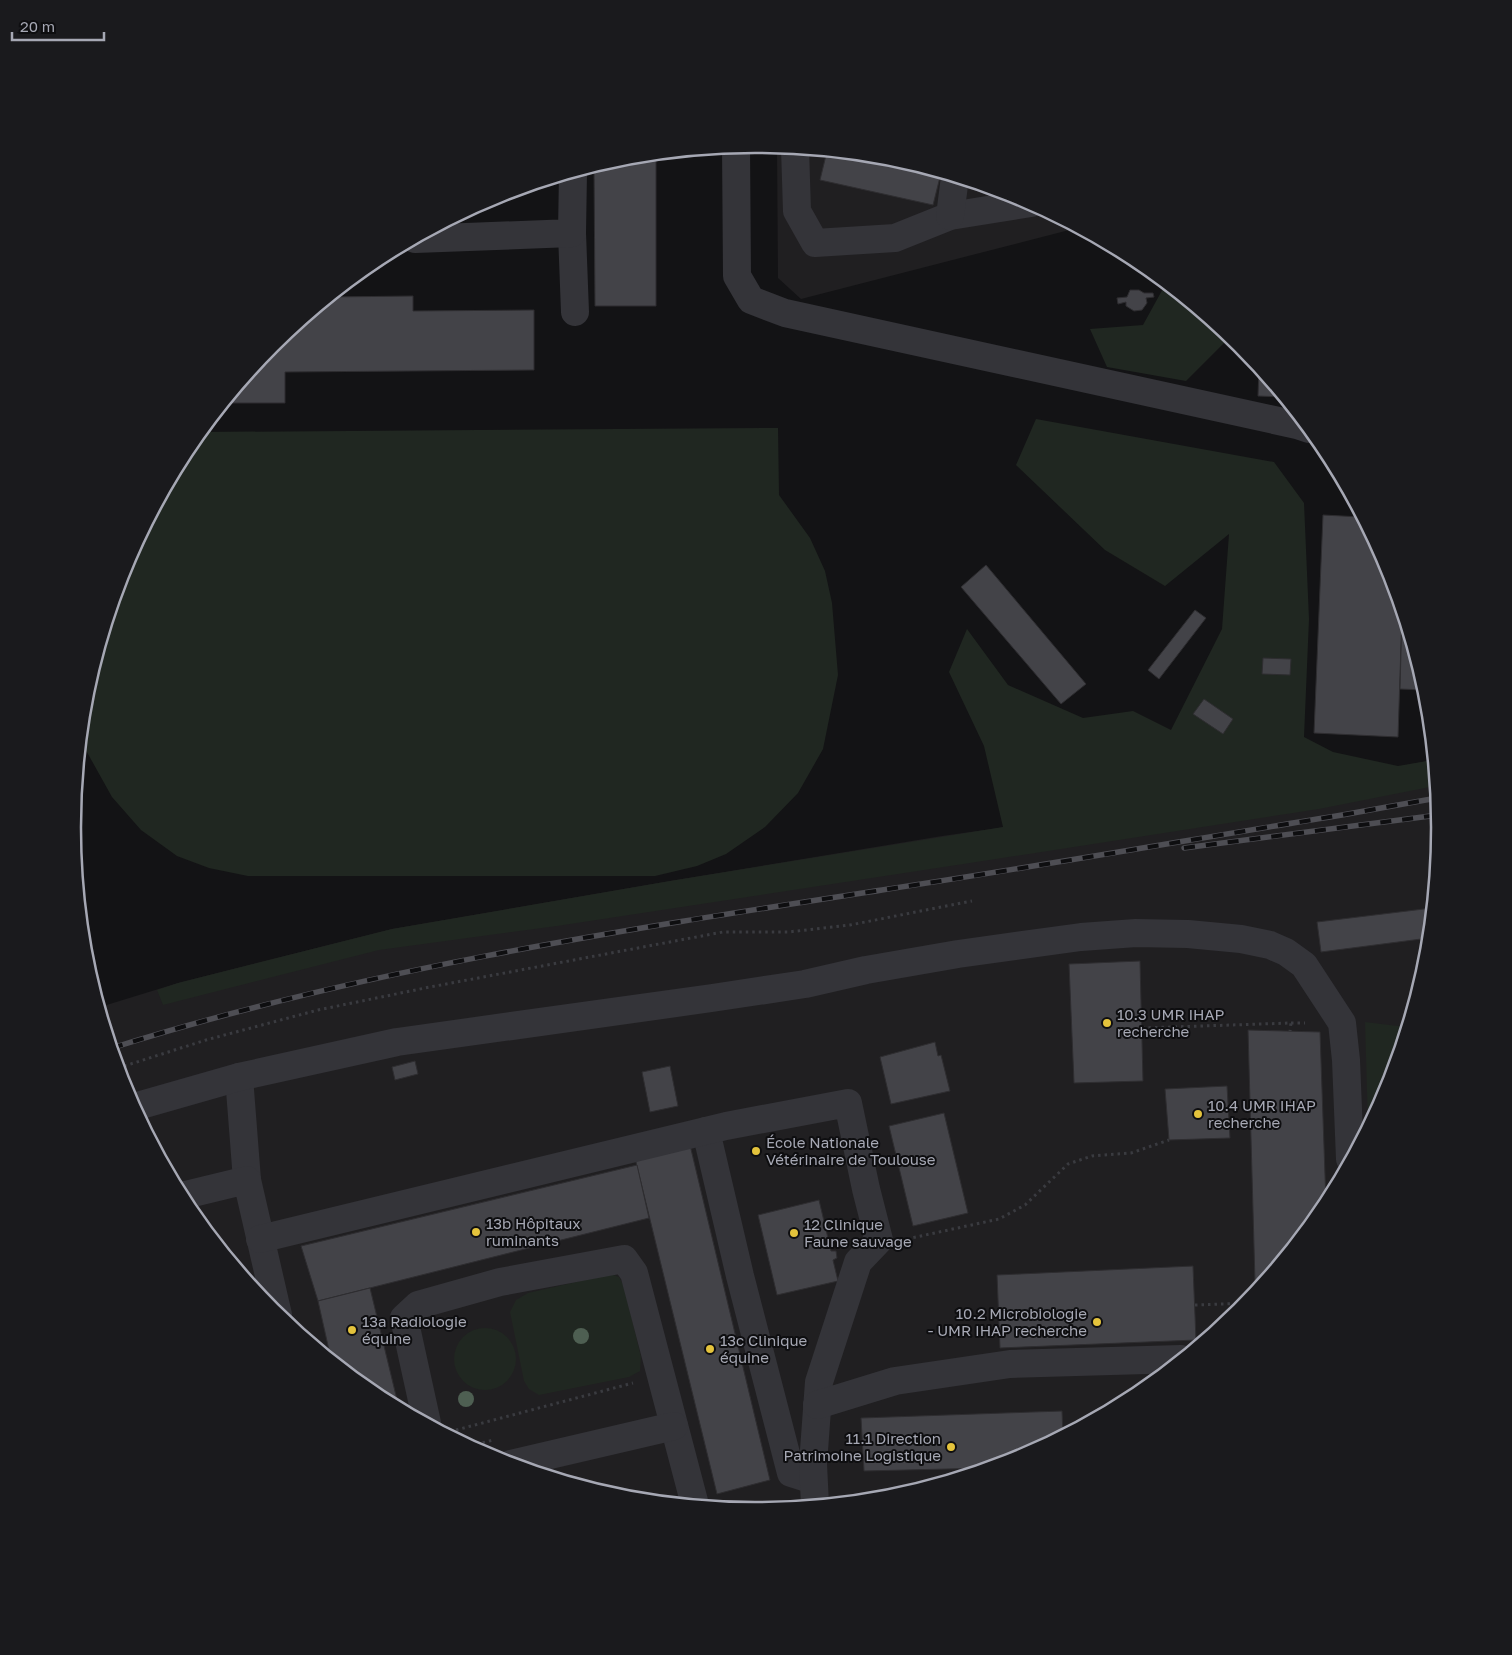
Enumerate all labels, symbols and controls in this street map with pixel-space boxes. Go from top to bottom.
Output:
scale bar [12,10,105,42]
text: 20 m [20,17,55,35]
place label: 10.3 UMR IHAP recherche [1117,1005,1225,1040]
marker: 10.3 UMR IHAP recherche [1101,1017,1113,1029]
place label: 10.4 UMR IHAP recherche [1208,1096,1316,1131]
marker: 10.4 UMR IHAP recherche [1192,1108,1204,1120]
place label: École Nationale Vétérinaire de Toulouse [766,1133,936,1168]
marker: École Nationale Vétérinaire de Toulouse [750,1145,762,1157]
place label: 13b Hôpitaux ruminants [486,1214,580,1249]
place label: 12 Clinique Faune sauvage [804,1215,912,1250]
marker: 13b Hôpitaux ruminants [470,1226,482,1238]
marker: 12 Clinique Faune sauvage [788,1227,800,1239]
place label: 10.2 Microbiologie - UMR IHAP recherche [928,1304,1087,1339]
place label: 13a Radiologie équine [362,1312,467,1347]
marker: 10.2 Microbiologie - UMR IHAP recherche [1091,1316,1103,1328]
marker: 13a Radiologie équine [346,1324,358,1336]
place label: 13c Clinique équine [720,1331,808,1366]
marker: 13c Clinique équine [704,1343,716,1355]
place label: 11.1 Direction Patrimoine Logistique [784,1429,941,1464]
marker: 11.1 Direction Patrimoine Logistique [945,1441,957,1453]

